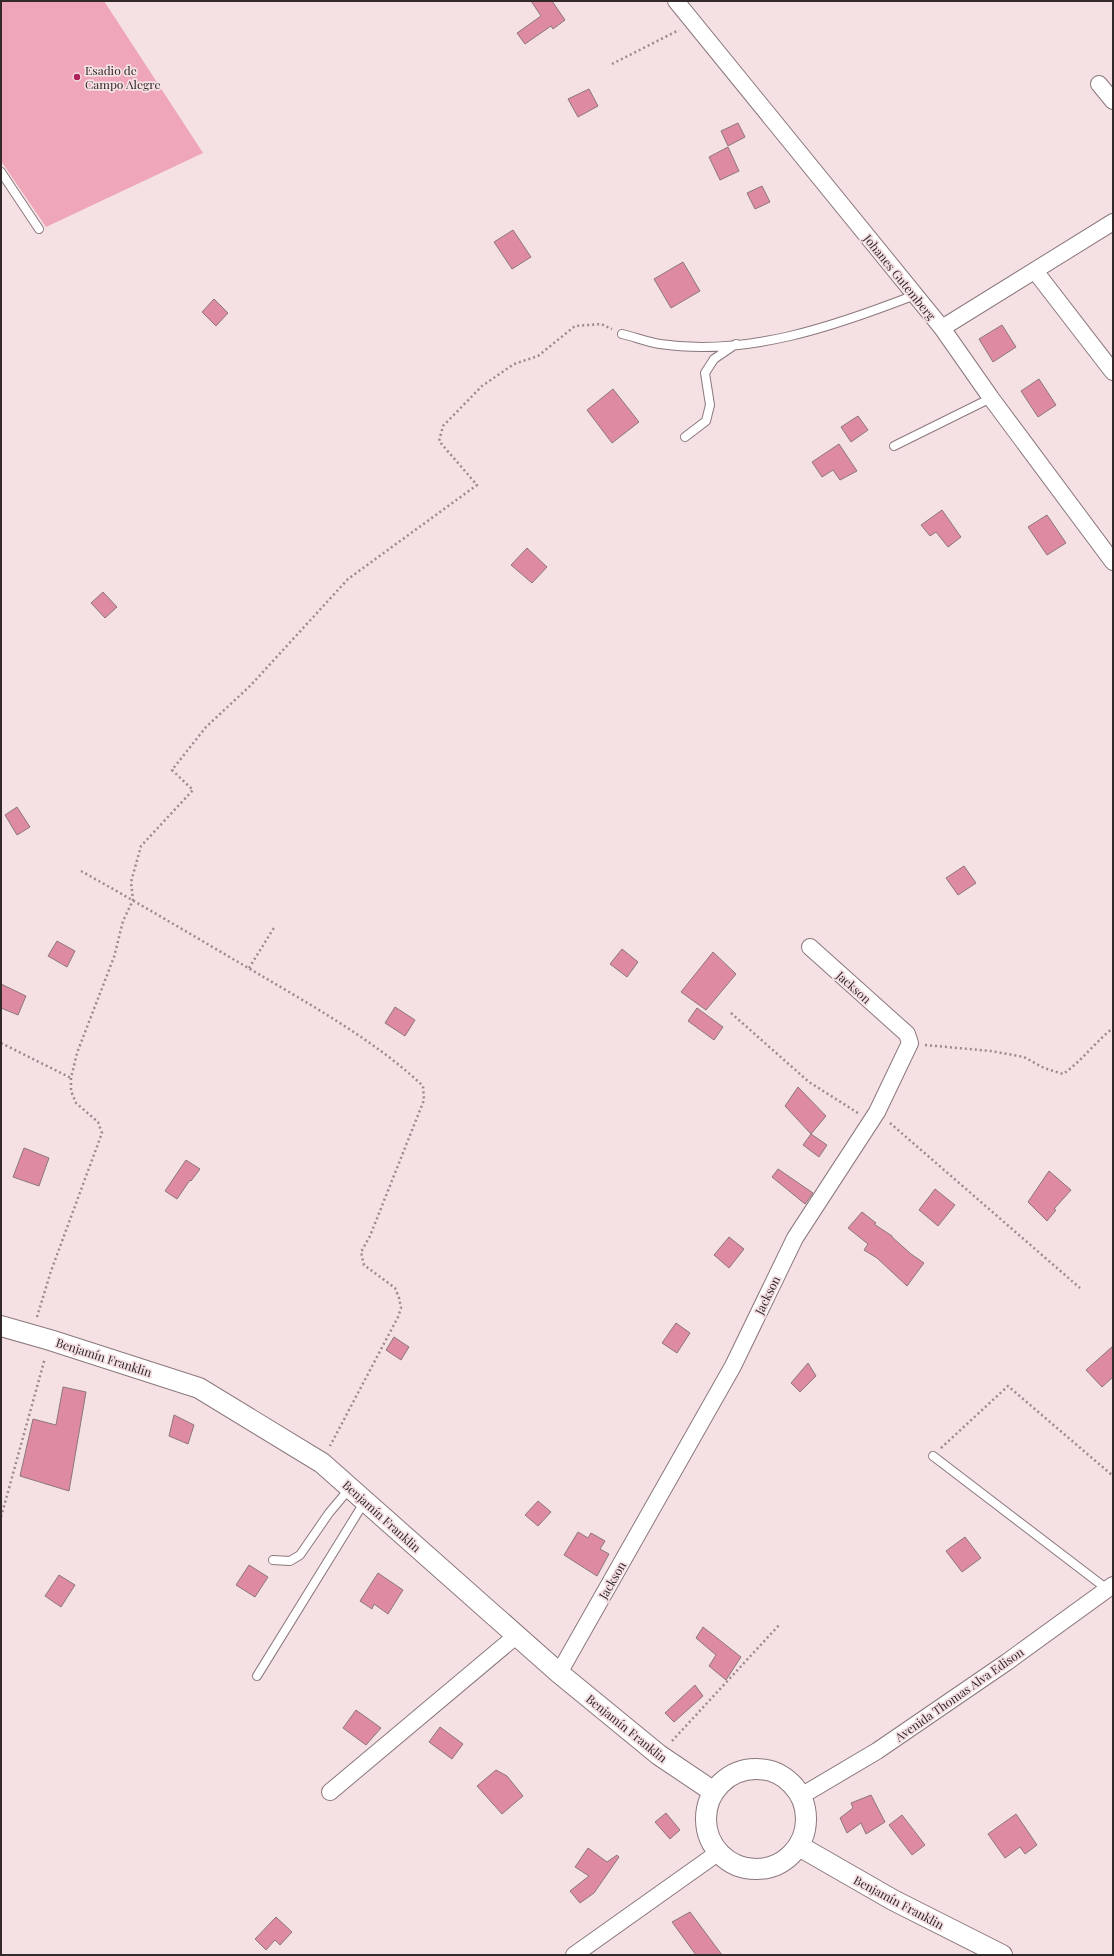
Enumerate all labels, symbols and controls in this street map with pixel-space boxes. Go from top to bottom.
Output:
place label: Esadio de Campo Alegre [85,62,160,92]
marker: Esadio de Campo Alegre [72,72,82,82]
street label: Johanes Gutemberg [860,230,940,324]
street label: Jackson [833,967,875,1007]
street label: Jackson [750,1273,783,1318]
street label: Benjamín Franklin [54,1334,154,1380]
street label: Benjamín Franklin [340,1477,424,1555]
street label: Jackson [594,1558,629,1603]
street label: Avenida Thomas Alva Edison [891,1643,1027,1745]
street label: Benjamín Franklin [583,1690,671,1766]
street label: Benjamín Franklin [851,1871,947,1933]

